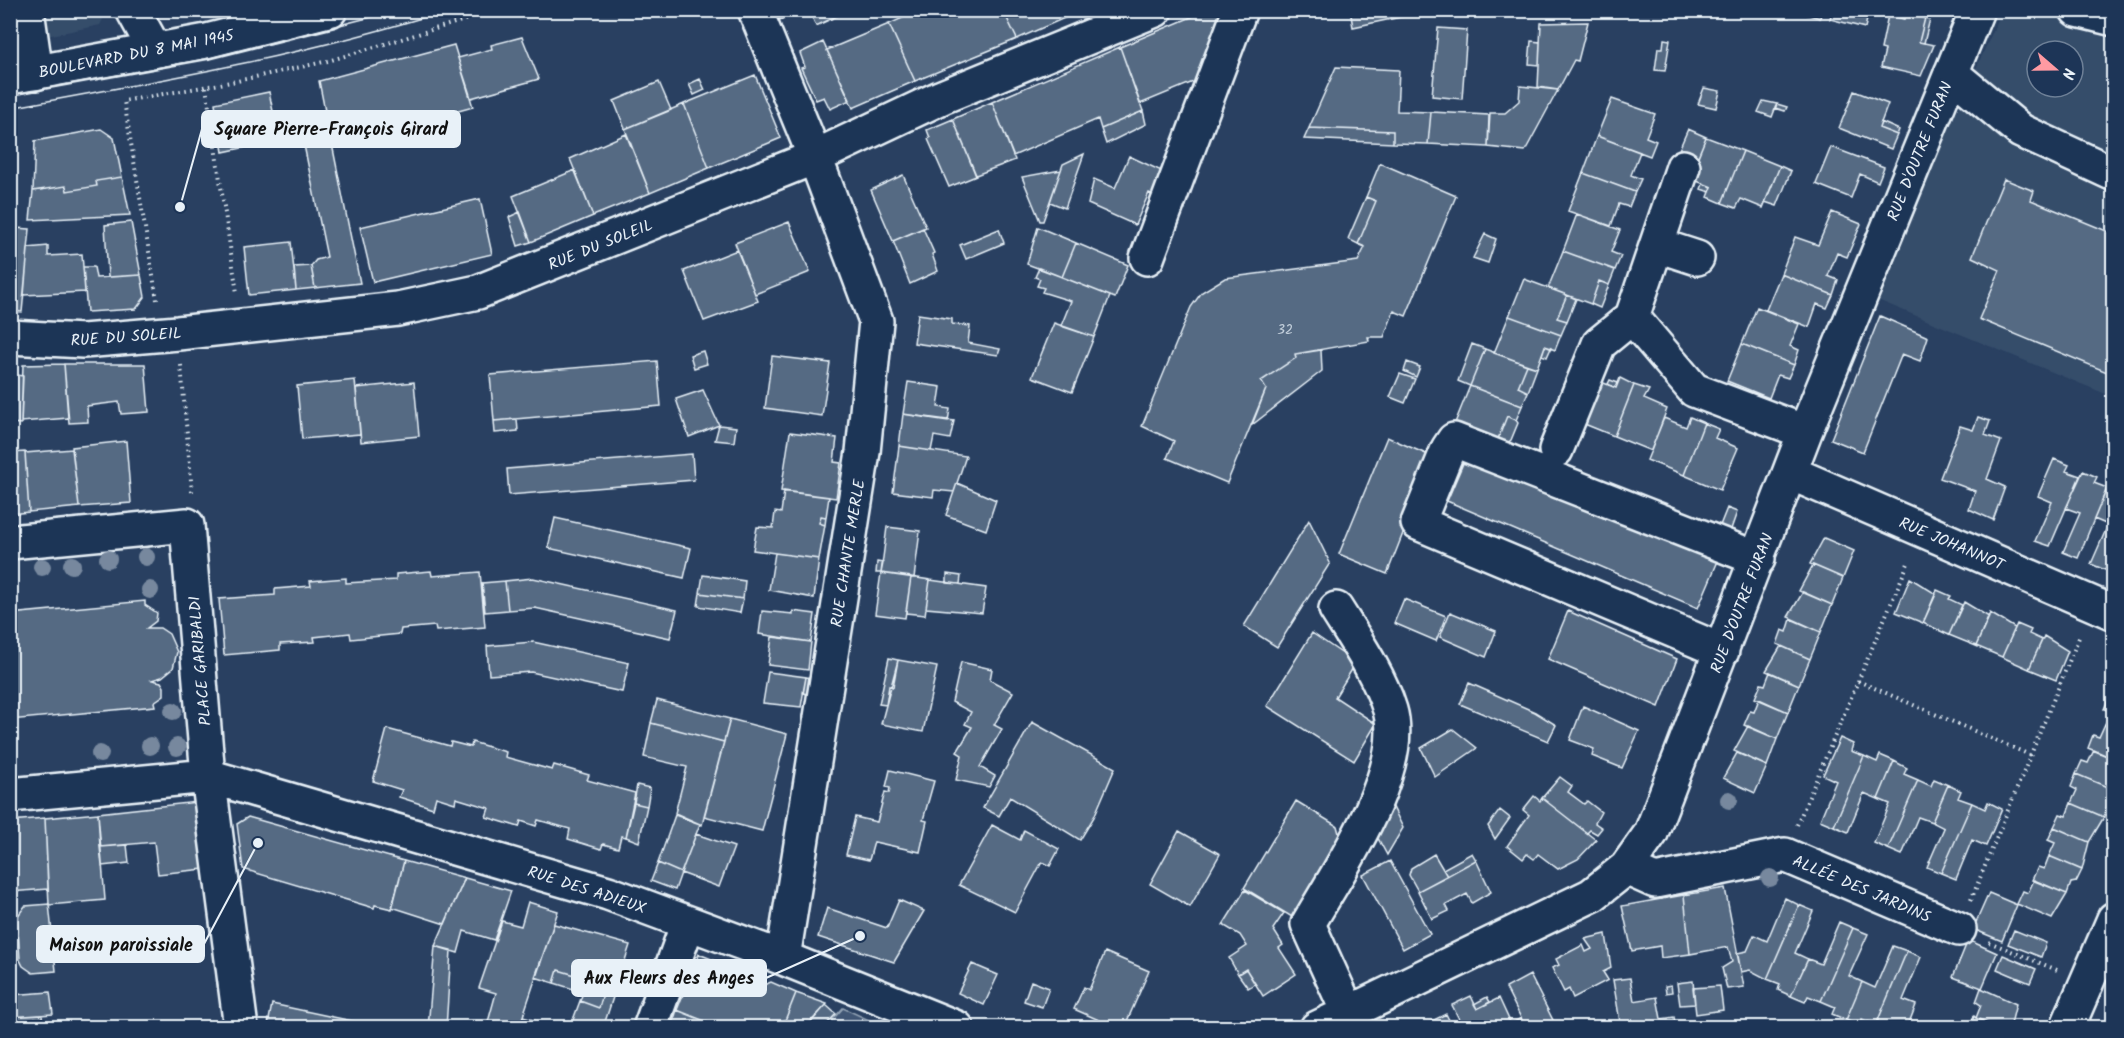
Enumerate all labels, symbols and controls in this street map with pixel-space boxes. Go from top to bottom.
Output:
street label: BOULEVARD DU 8 MAI 1945 [37,23,237,86]
north arrow [2025,39,2085,99]
text: N [2054,65,2081,83]
street label: RUE D'OUTRE FURAN [1881,78,1960,225]
callout: Square Pierre-François Girard [202,111,460,147]
text: Square Pierre-François Girard [214,116,448,145]
street label: RUE DU SOLEIL [544,213,657,278]
house number: 32 [1277,319,1293,341]
street label: RUE DU SOLEIL [70,321,182,354]
street label: RUE CHANTE MERLE [824,477,873,629]
street label: RUE JOHANNOT [1895,511,2009,578]
street label: RUE D'OUTRE FURAN [1704,530,1781,677]
street label: PLACE GARIBALDI [182,595,219,727]
street label: ALLÉE DES JARDINS [1788,849,1935,930]
street label: RUE DES ADIEUX [524,860,650,922]
callout: Maison paroissiale [37,926,204,962]
text: Maison paroissiale [49,932,193,961]
callout: Aux Fleurs des Anges [572,960,766,996]
text: Aux Fleurs des Anges [584,965,755,994]

